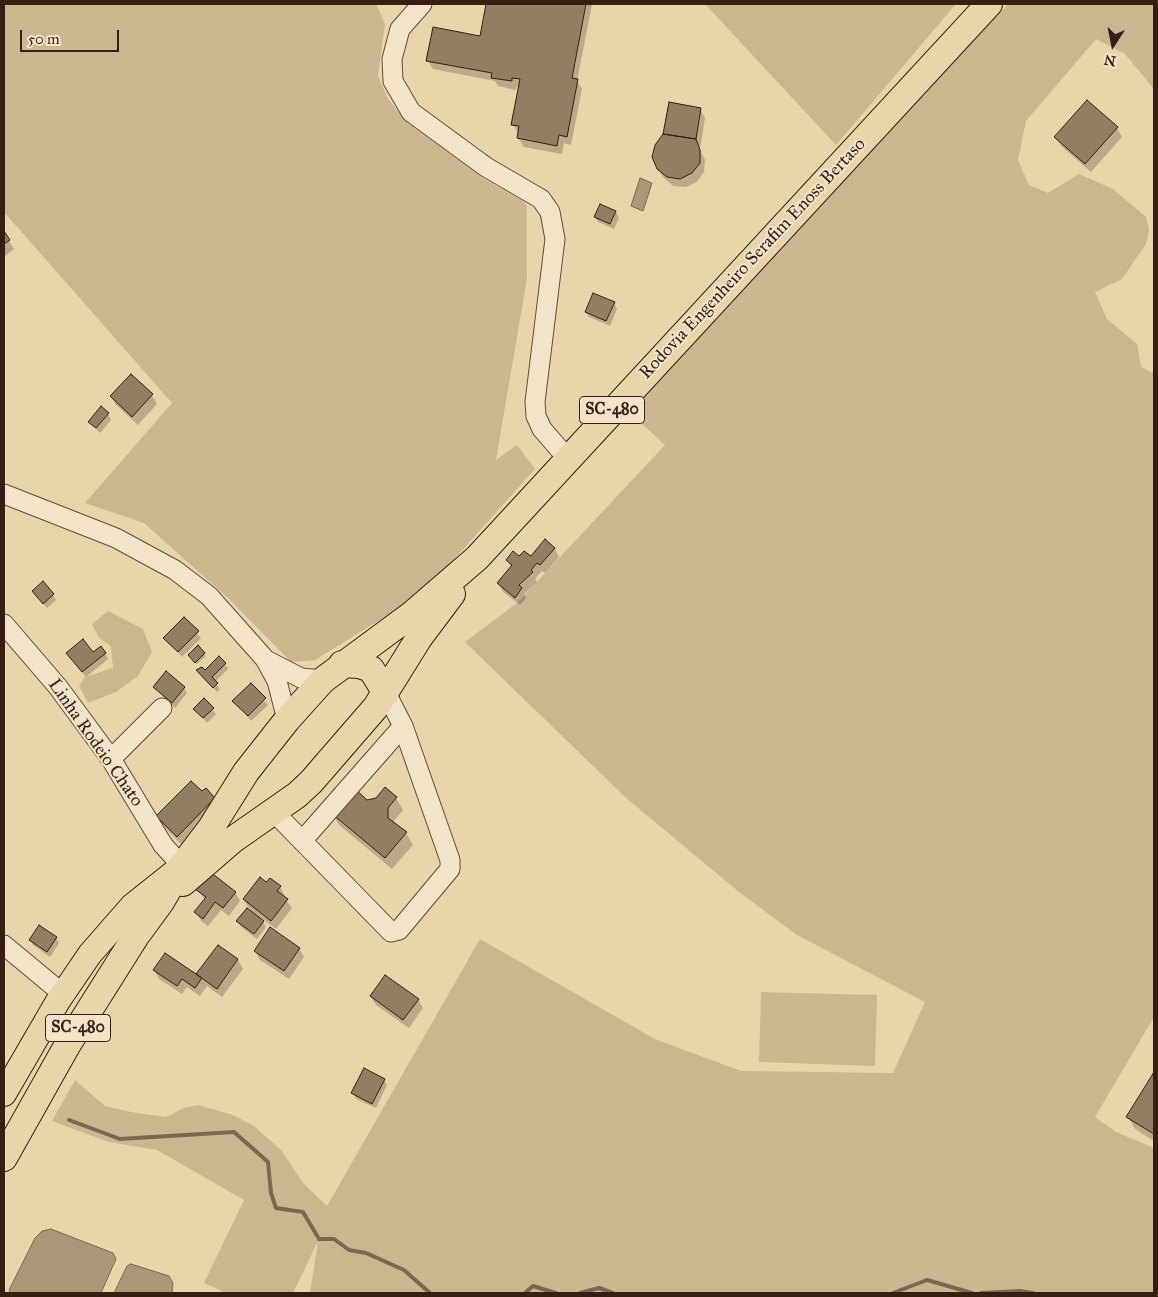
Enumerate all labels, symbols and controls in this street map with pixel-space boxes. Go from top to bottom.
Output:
scale bar [22,20,121,52]
north arrow [1088,20,1138,70]
text: 50 m [28,30,60,48]
text: N [1103,51,1117,70]
street label: Rodovia Engenheiro Serafim Enoss Bertaso [635,134,871,384]
road number: SC-480 [580,396,644,424]
street label: Linha Rodeio Chato [43,675,147,811]
road number: SC-480 [46,1014,110,1042]

